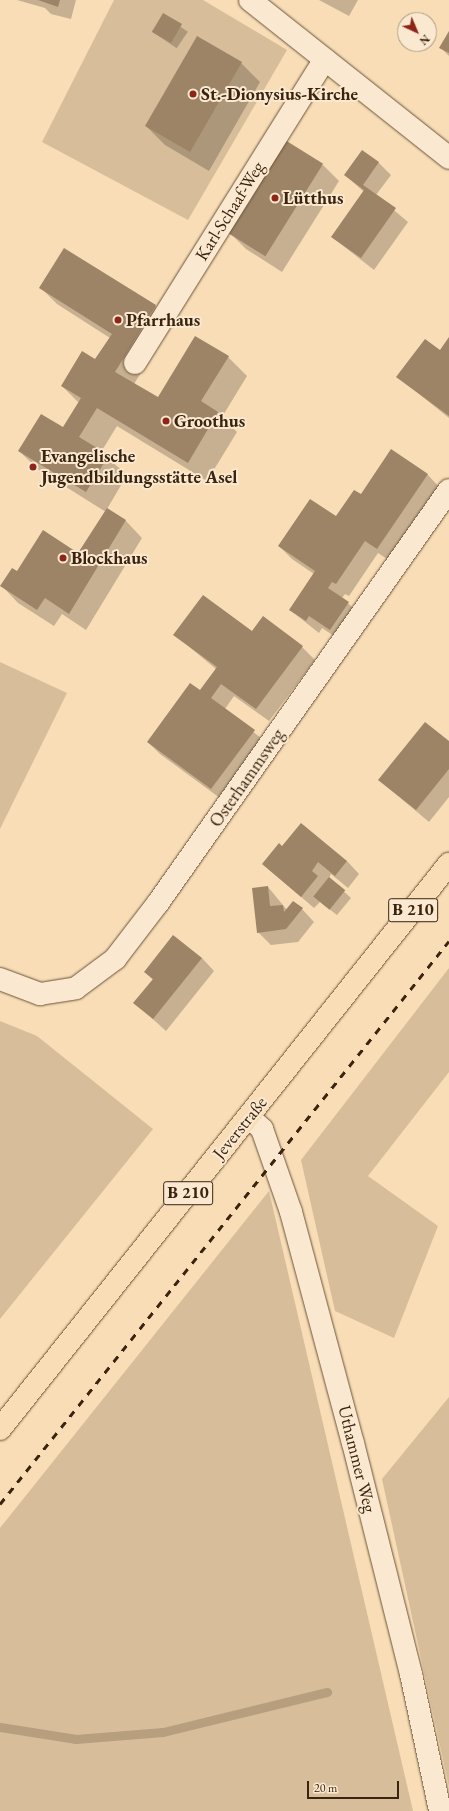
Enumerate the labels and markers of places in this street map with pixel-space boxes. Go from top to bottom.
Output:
place label: St.-Dionysius-Kirche [201,83,358,105]
marker: St.-Dionysius-Kirche [188,89,198,99]
place label: Lütthus [283,187,343,209]
marker: Lütthus [270,193,280,203]
place label: Pfarrhaus [126,309,200,331]
marker: Pfarrhaus [113,315,123,325]
place label: Groothus [174,410,245,432]
marker: Groothus [161,416,171,426]
place label: Evangelische Jugendbildungsstätte Asel [41,446,237,488]
marker: Evangelische Jugendbildungsstätte Asel [28,462,38,472]
place label: Blockhaus [71,547,148,569]
marker: Blockhaus [58,553,68,563]

